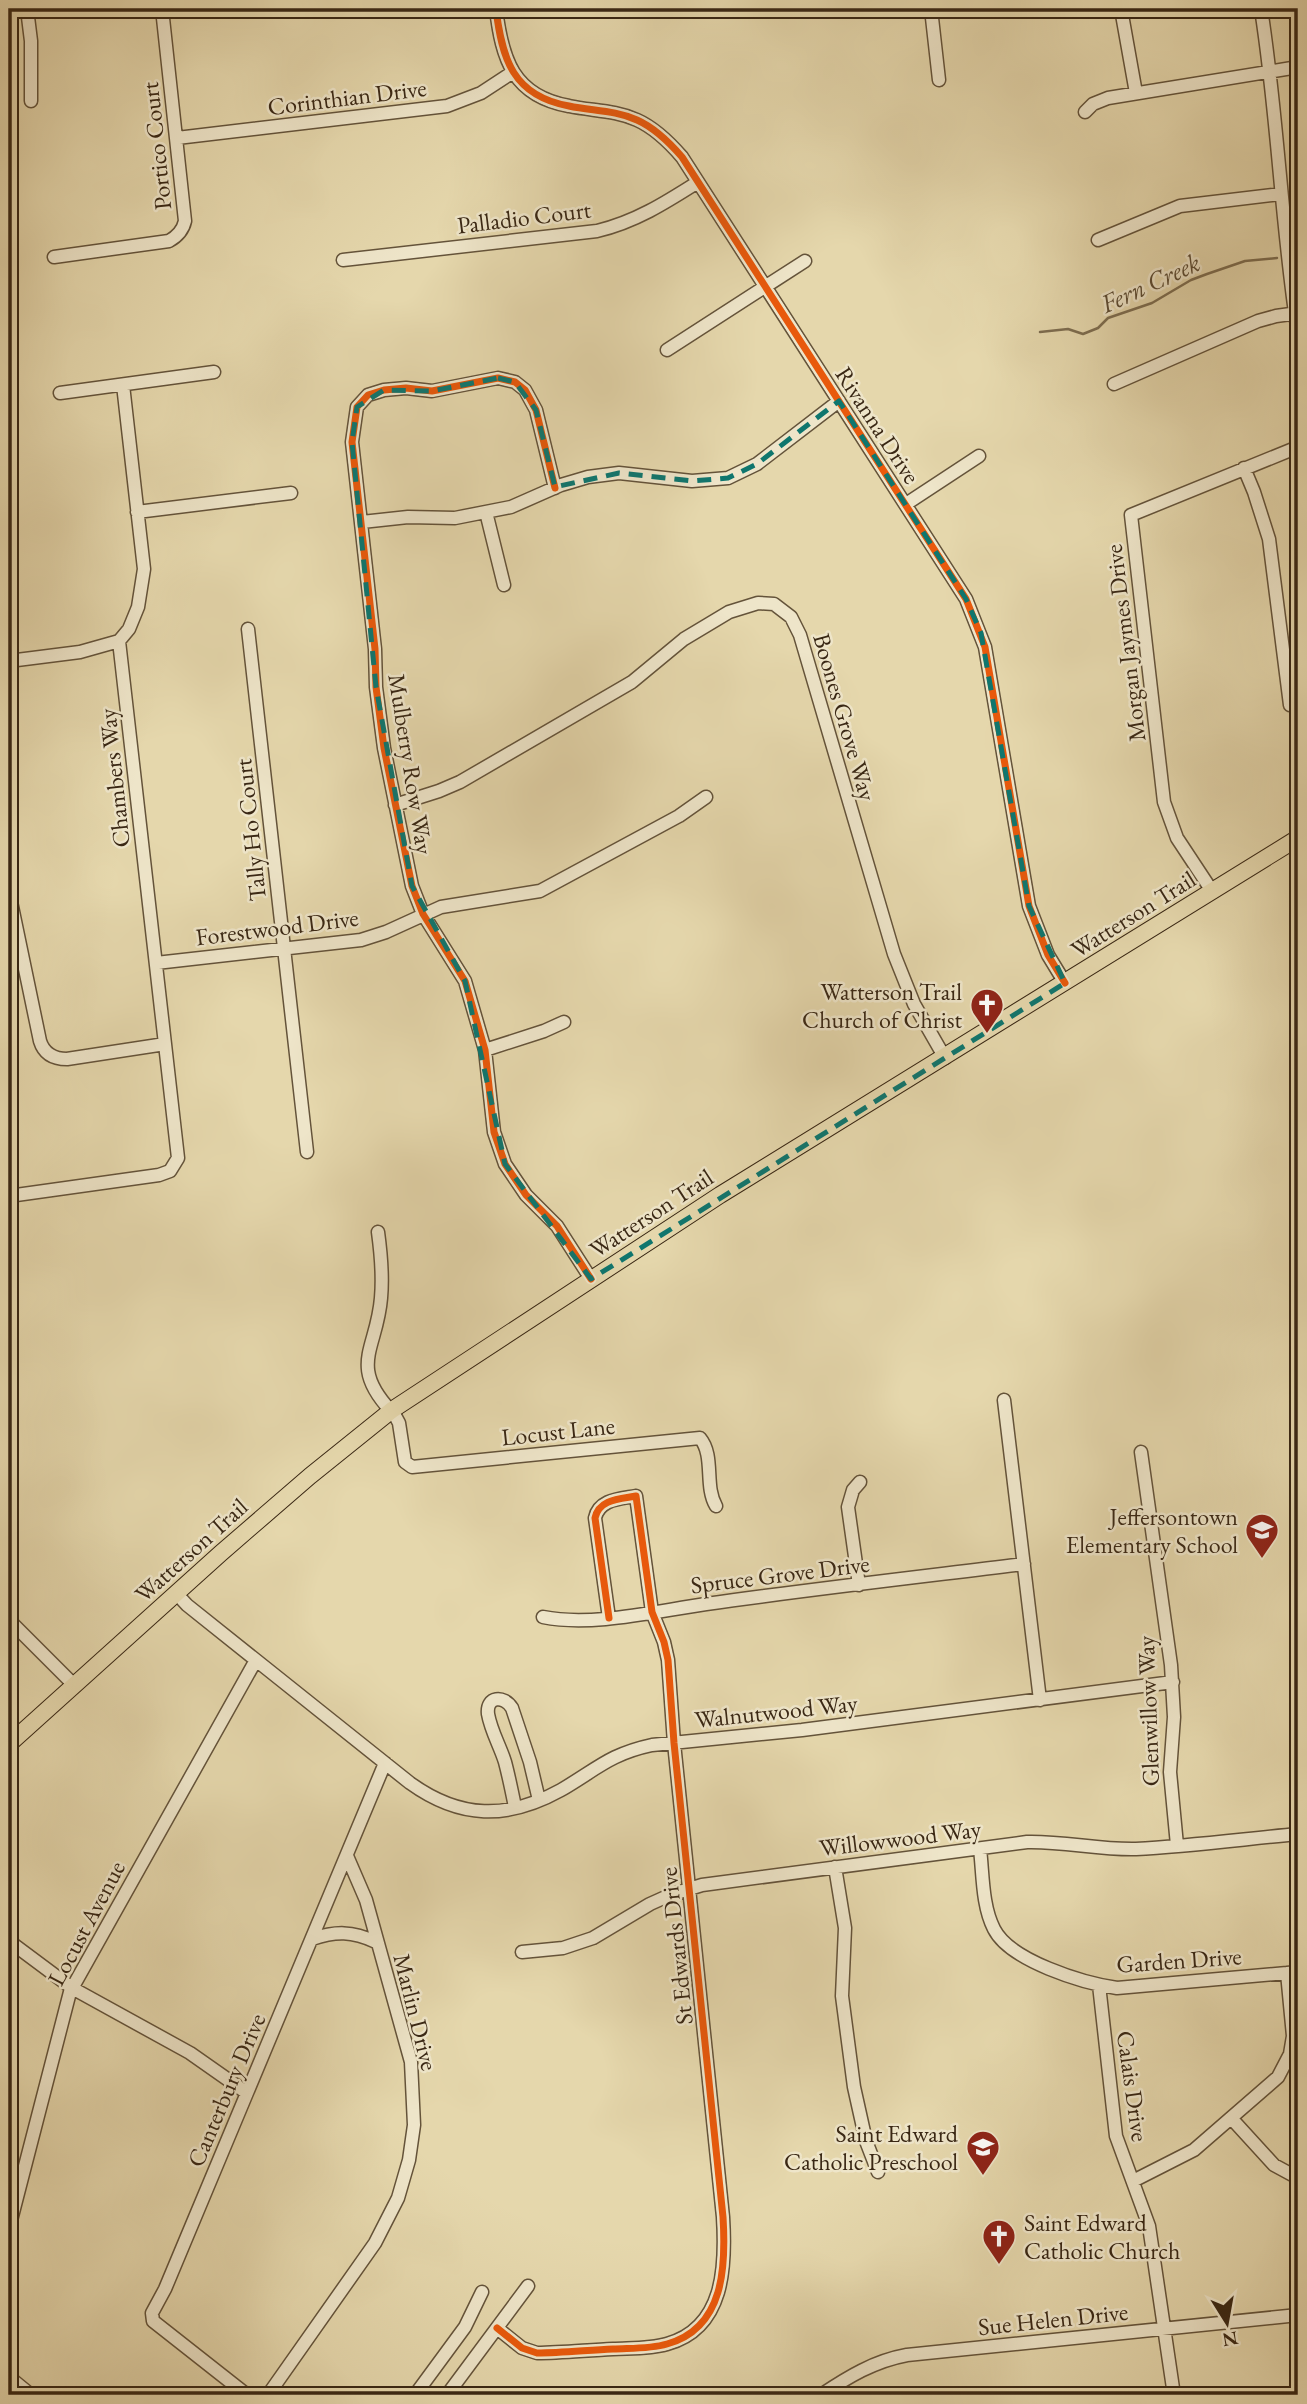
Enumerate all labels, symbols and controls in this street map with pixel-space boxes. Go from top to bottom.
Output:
street label: Corinthian Drive [266,72,428,122]
street label: Portico Court [134,80,178,211]
street label: Palladio Court [455,193,593,241]
water label: Fern Creek [1094,245,1205,321]
street label: Rivanna Drive [829,360,927,490]
street label: Morgan Jaymes Drive [1098,543,1152,743]
street label: Boones Grove Way [806,630,884,805]
street label: Mulberry Row Way [381,671,441,857]
street label: Chambers Way [91,707,137,849]
street label: Tally Ho Court [227,757,273,903]
street label: Watterson Trail [1065,863,1201,965]
street label: Forestwood Drive [194,902,360,952]
place label: Watterson Trail Church of Christ [802,976,962,1035]
church icon: Watterson Trail Church of Christ [968,986,1006,1035]
street label: Watterson Trail [583,1161,719,1265]
street label: Locust Lane [500,1410,616,1452]
street label: Watterson Trail [128,1491,254,1609]
place label: Jeffersontown Elementary School [1066,1501,1238,1560]
school or university icon: Jeffersontown Elementary School [1243,1511,1281,1560]
street label: Spruce Grove Drive [689,1548,871,1600]
street label: Glenwillow Way [1130,1635,1166,1787]
street label: Walnutwood Way [693,1687,860,1735]
street label: Willowwood Way [817,1813,983,1863]
street label: Locust Avenue [40,1855,132,1991]
street label: St Edwards Drive [652,1866,700,2026]
street label: Garden Drive [1115,1940,1243,1980]
street label: Marlin Drive [387,1950,445,2074]
street label: Canterbury Drive [180,2009,272,2171]
street label: Calais Drive [1110,2029,1156,2143]
place label: Saint Edward Catholic Preschool [784,2118,959,2177]
school or university icon: Saint Edward Catholic Preschool [964,2128,1002,2177]
place label: Saint Edward Catholic Church [1024,2207,1180,2266]
church icon: Saint Edward Catholic Church [980,2217,1018,2266]
north arrow [1192,2288,1262,2358]
street label: Sue Helen Drive [976,2296,1130,2342]
text: N [1220,2325,1240,2353]

